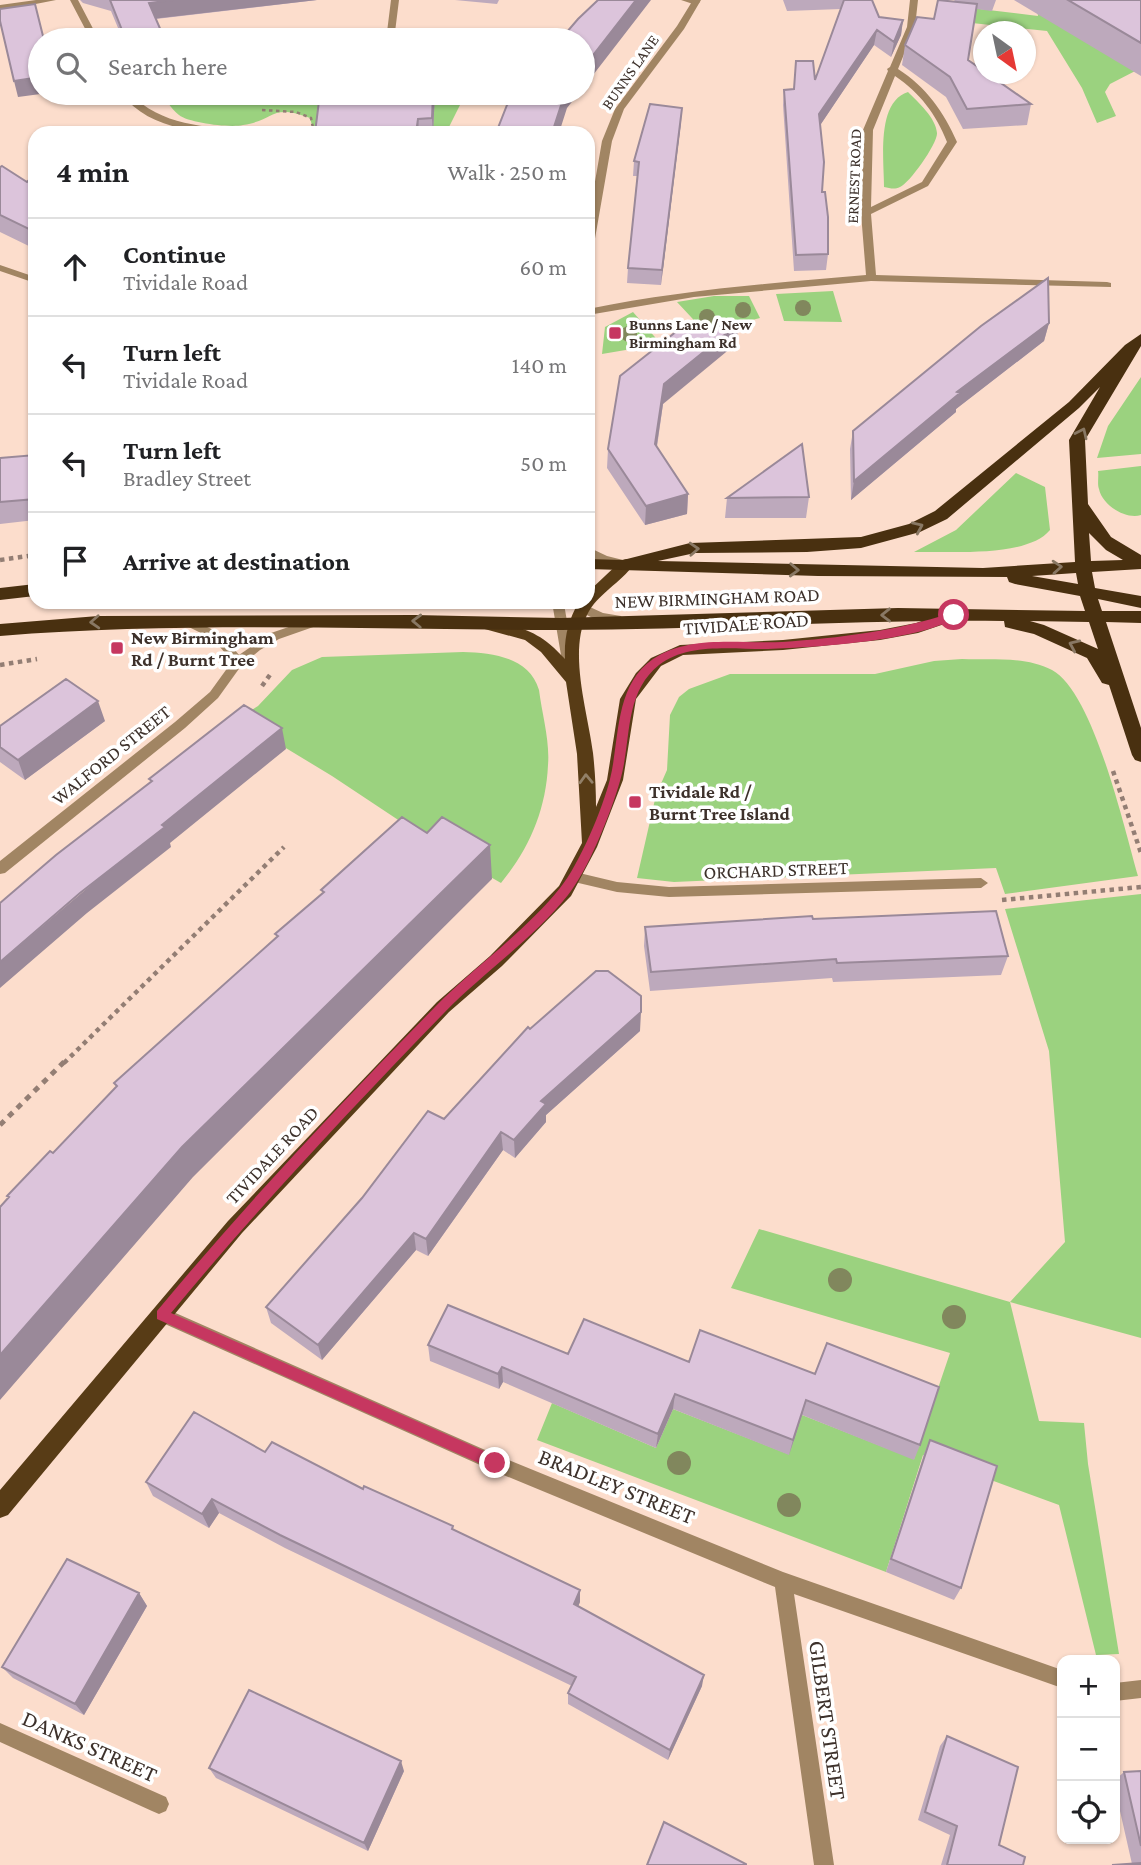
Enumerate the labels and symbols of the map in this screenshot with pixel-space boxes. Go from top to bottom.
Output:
north arrow [973,21,1036,84]
street label: BUNNS LANE [598,31,662,112]
street label: ERNEST ROAD [844,128,864,224]
place label: Bunns Lane / New Birmingham Rd [629,316,752,351]
marker: Bunns Lane / New Birmingham Rd [607,325,623,341]
one-way arrow [1074,428,1087,441]
one-way arrow [911,521,923,535]
one-way arrow [688,541,699,556]
one-way arrow [1052,560,1063,575]
one-way arrow [788,563,799,578]
street label: NEW BIRMINGHAM ROAD [614,584,820,612]
route start [938,599,969,630]
one-way arrow [880,607,891,622]
street label: TIVIDALE ROAD [682,609,810,639]
one-way arrow [411,613,421,629]
one-way arrow [90,615,101,630]
place label: New Birmingham Rd / Burnt Tree [131,627,274,670]
marker: New Birmingham Rd / Burnt Tree [109,640,125,656]
one-way arrow [1069,640,1081,654]
street label: WALFORD STREET [48,700,175,809]
one-way arrow [579,773,594,784]
place label: Tividale Rd / Burnt Tree Island [649,781,791,824]
marker: Tividale Rd / Burnt Tree Island [627,794,643,810]
street label: ORCHARD STREET [703,857,849,883]
street label: TIVIDALE ROAD [221,1102,323,1208]
street label: BRADLEY STREET [535,1443,700,1529]
route end [479,1447,510,1478]
street label: GILBERT STREET [804,1639,852,1802]
street label: DANKS STREET [18,1705,162,1788]

